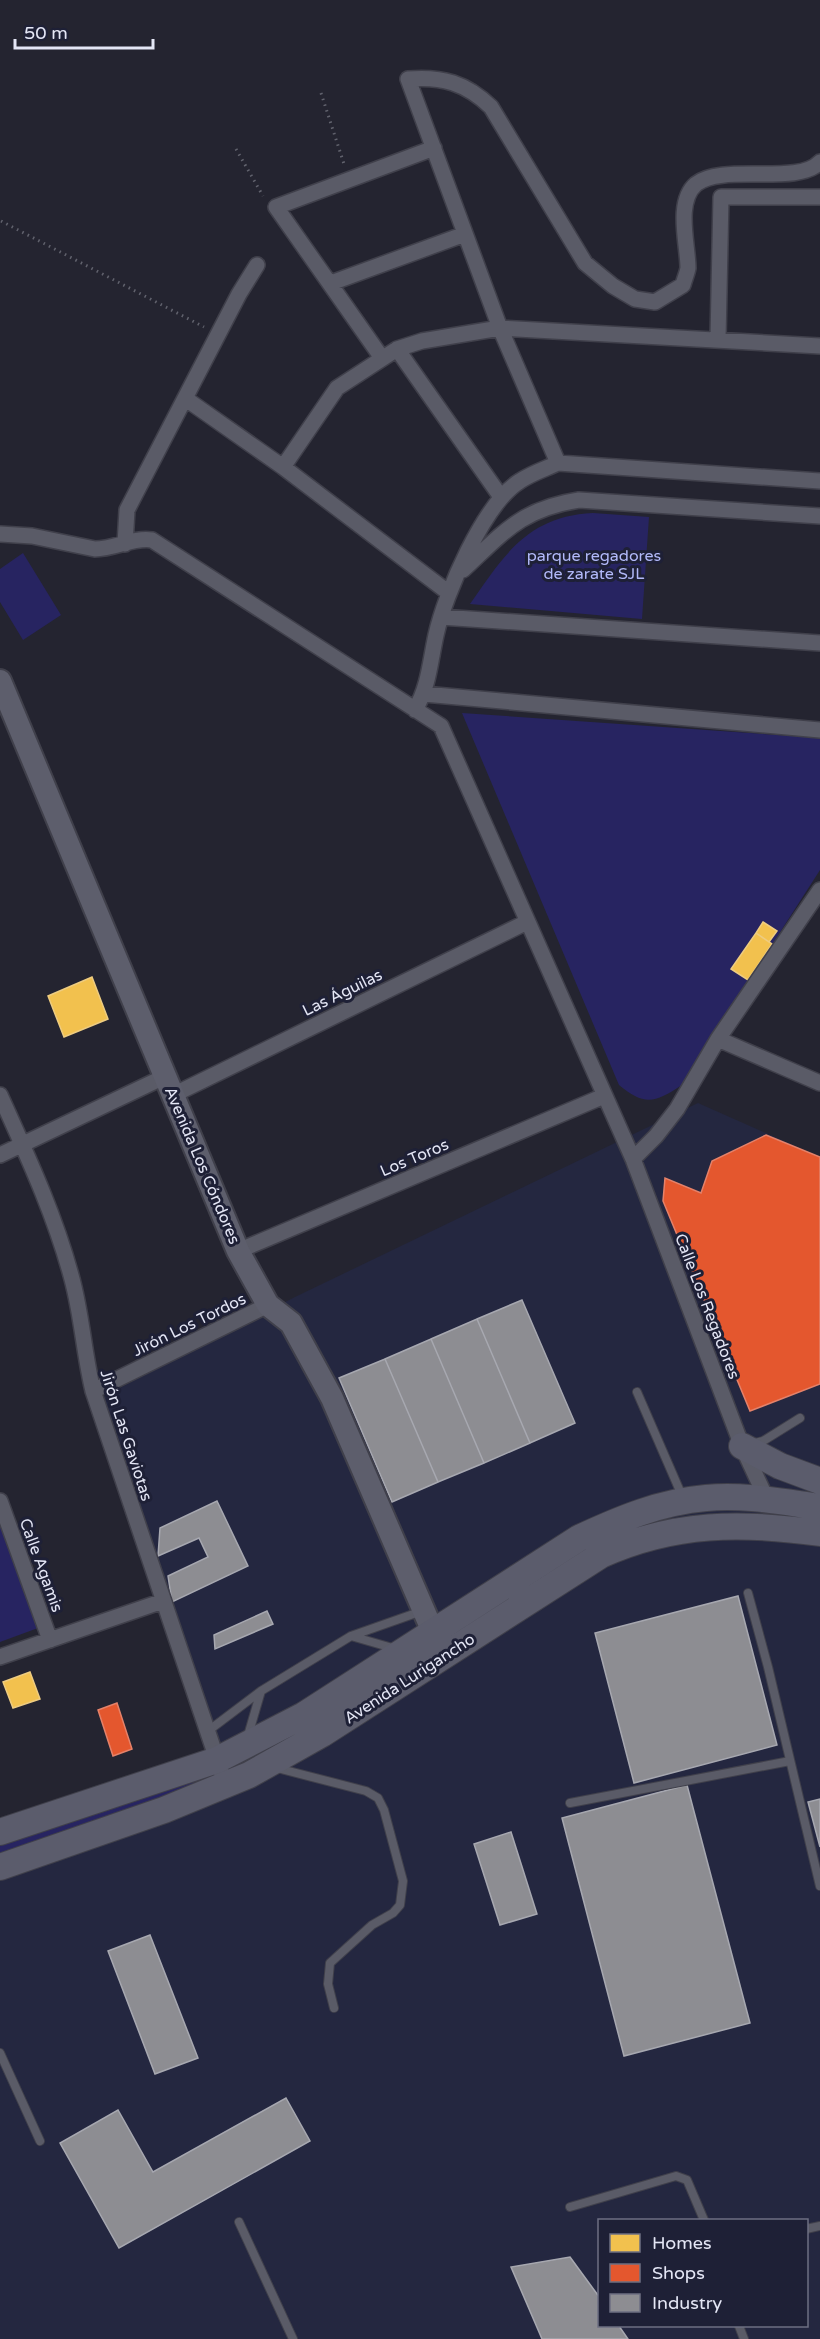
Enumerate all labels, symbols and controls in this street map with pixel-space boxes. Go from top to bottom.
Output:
scale bar [15,12,153,50]
text: 50 m [24,22,68,44]
park label: parque regadores de zarate SJL [527,546,661,584]
street label: Las Águilas [299,965,386,1021]
street label: Avenida Los Cóndores [160,1084,244,1247]
street label: Los Toros [377,1135,452,1181]
street label: Calle Los Regadores [670,1231,744,1382]
street label: Jirón Los Tordos [130,1289,249,1361]
street label: Jirón Las Gaviotas [95,1367,157,1503]
street label: Calle Agamis [15,1516,67,1615]
street label: Avenida Lurigancho [340,1629,479,1729]
legend [598,2219,808,2327]
text: Homes [652,2232,712,2254]
text: Shops [652,2262,705,2284]
text: Industry [652,2292,723,2314]

